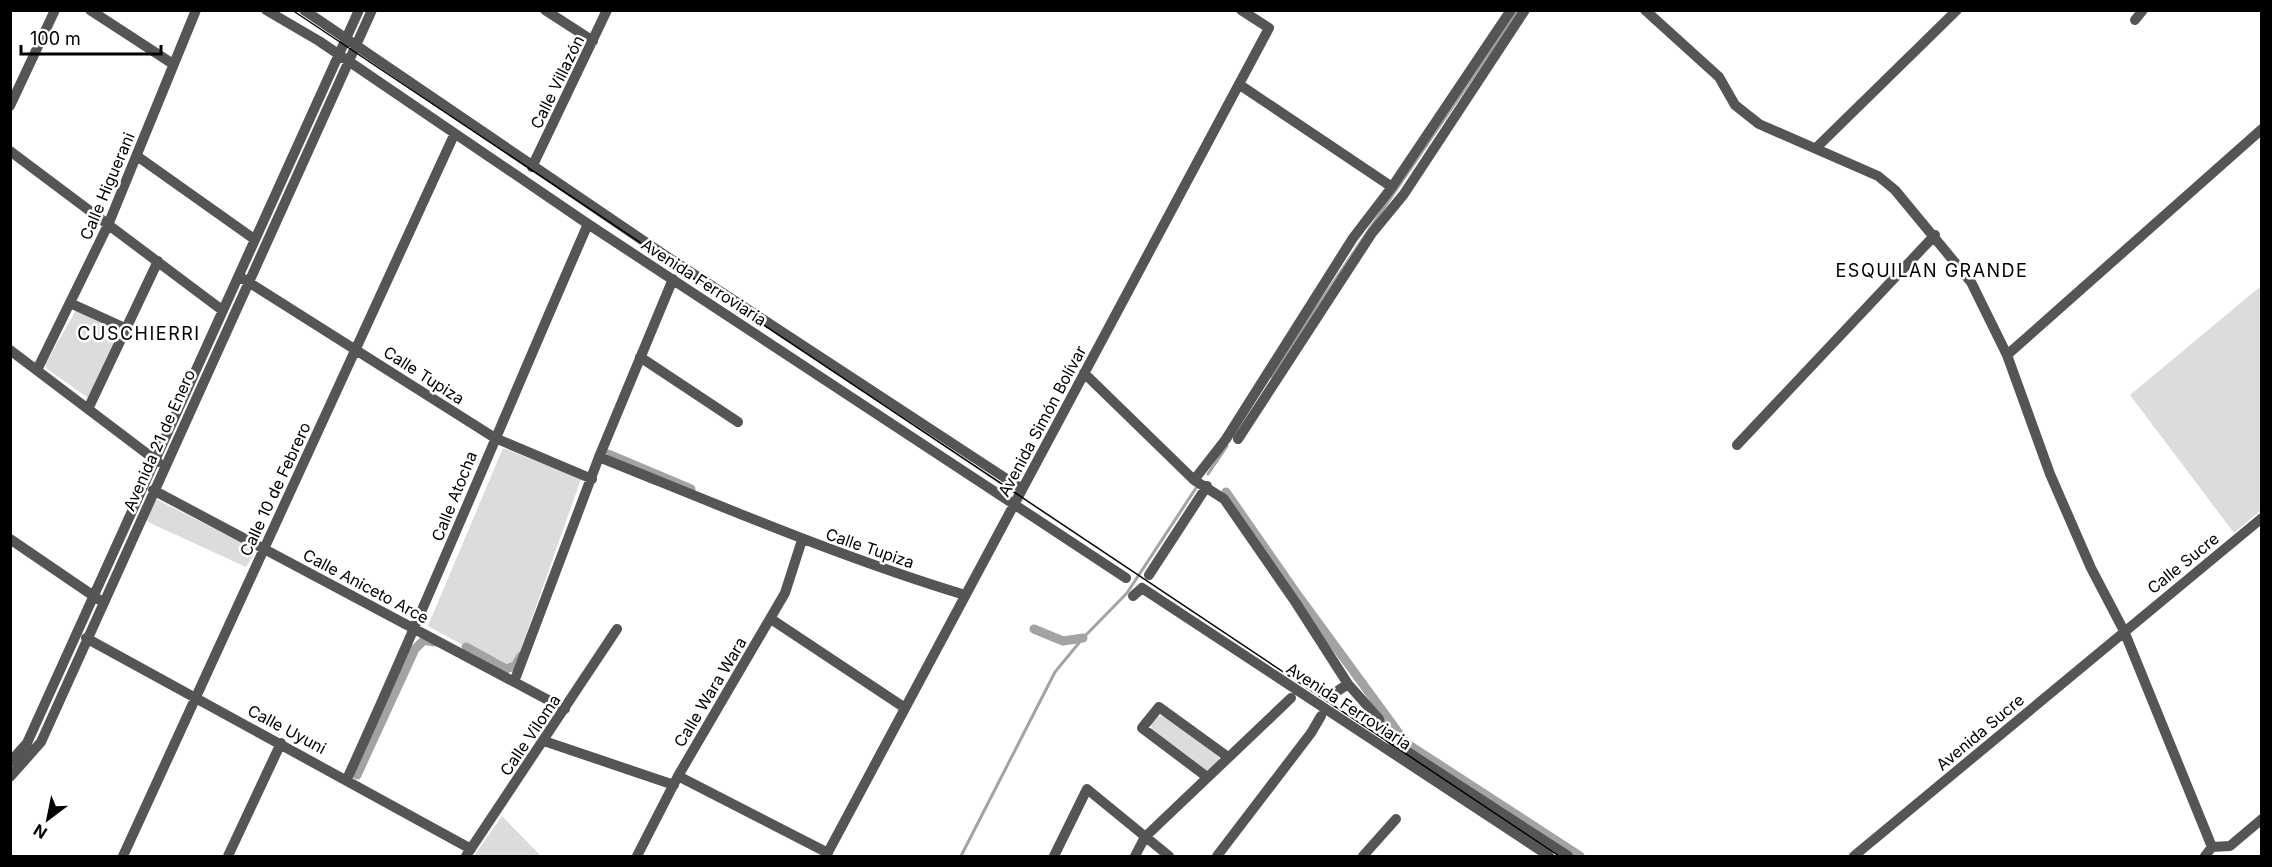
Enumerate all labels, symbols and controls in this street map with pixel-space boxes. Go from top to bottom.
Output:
scale bar [21,18,160,56]
text: 100 m [30,28,81,49]
street label: Calle Villazón [526,32,588,132]
street label: Calle Higuerani [75,129,139,243]
street label: Avenida Ferroviaria [638,234,770,330]
district label: ESQUILAN GRANDE [1836,260,2028,281]
district label: CUSCHIERRI [77,323,201,344]
street label: Calle Tupiza [380,341,468,409]
street label: Avenida Simón Bolívar [994,342,1090,500]
street label: Avenida 21 de Enero [119,366,199,514]
street label: Calle 10 de Febrero [235,419,315,559]
street label: Calle Atocha [427,448,481,544]
street label: Calle Tupiza [823,524,917,572]
street label: Calle Sucre [2143,528,2223,598]
street label: Calle Aniceto Arce [300,544,432,628]
street label: Calle Wara Wara [669,633,751,751]
street label: Avenida Ferroviaria [1283,658,1415,754]
street label: Avenida Sucre [1932,689,2028,775]
street label: Calle Viloma [496,691,564,779]
street label: Calle Uyuni [244,700,330,758]
north arrow [18,789,78,849]
text: N [30,820,51,843]

